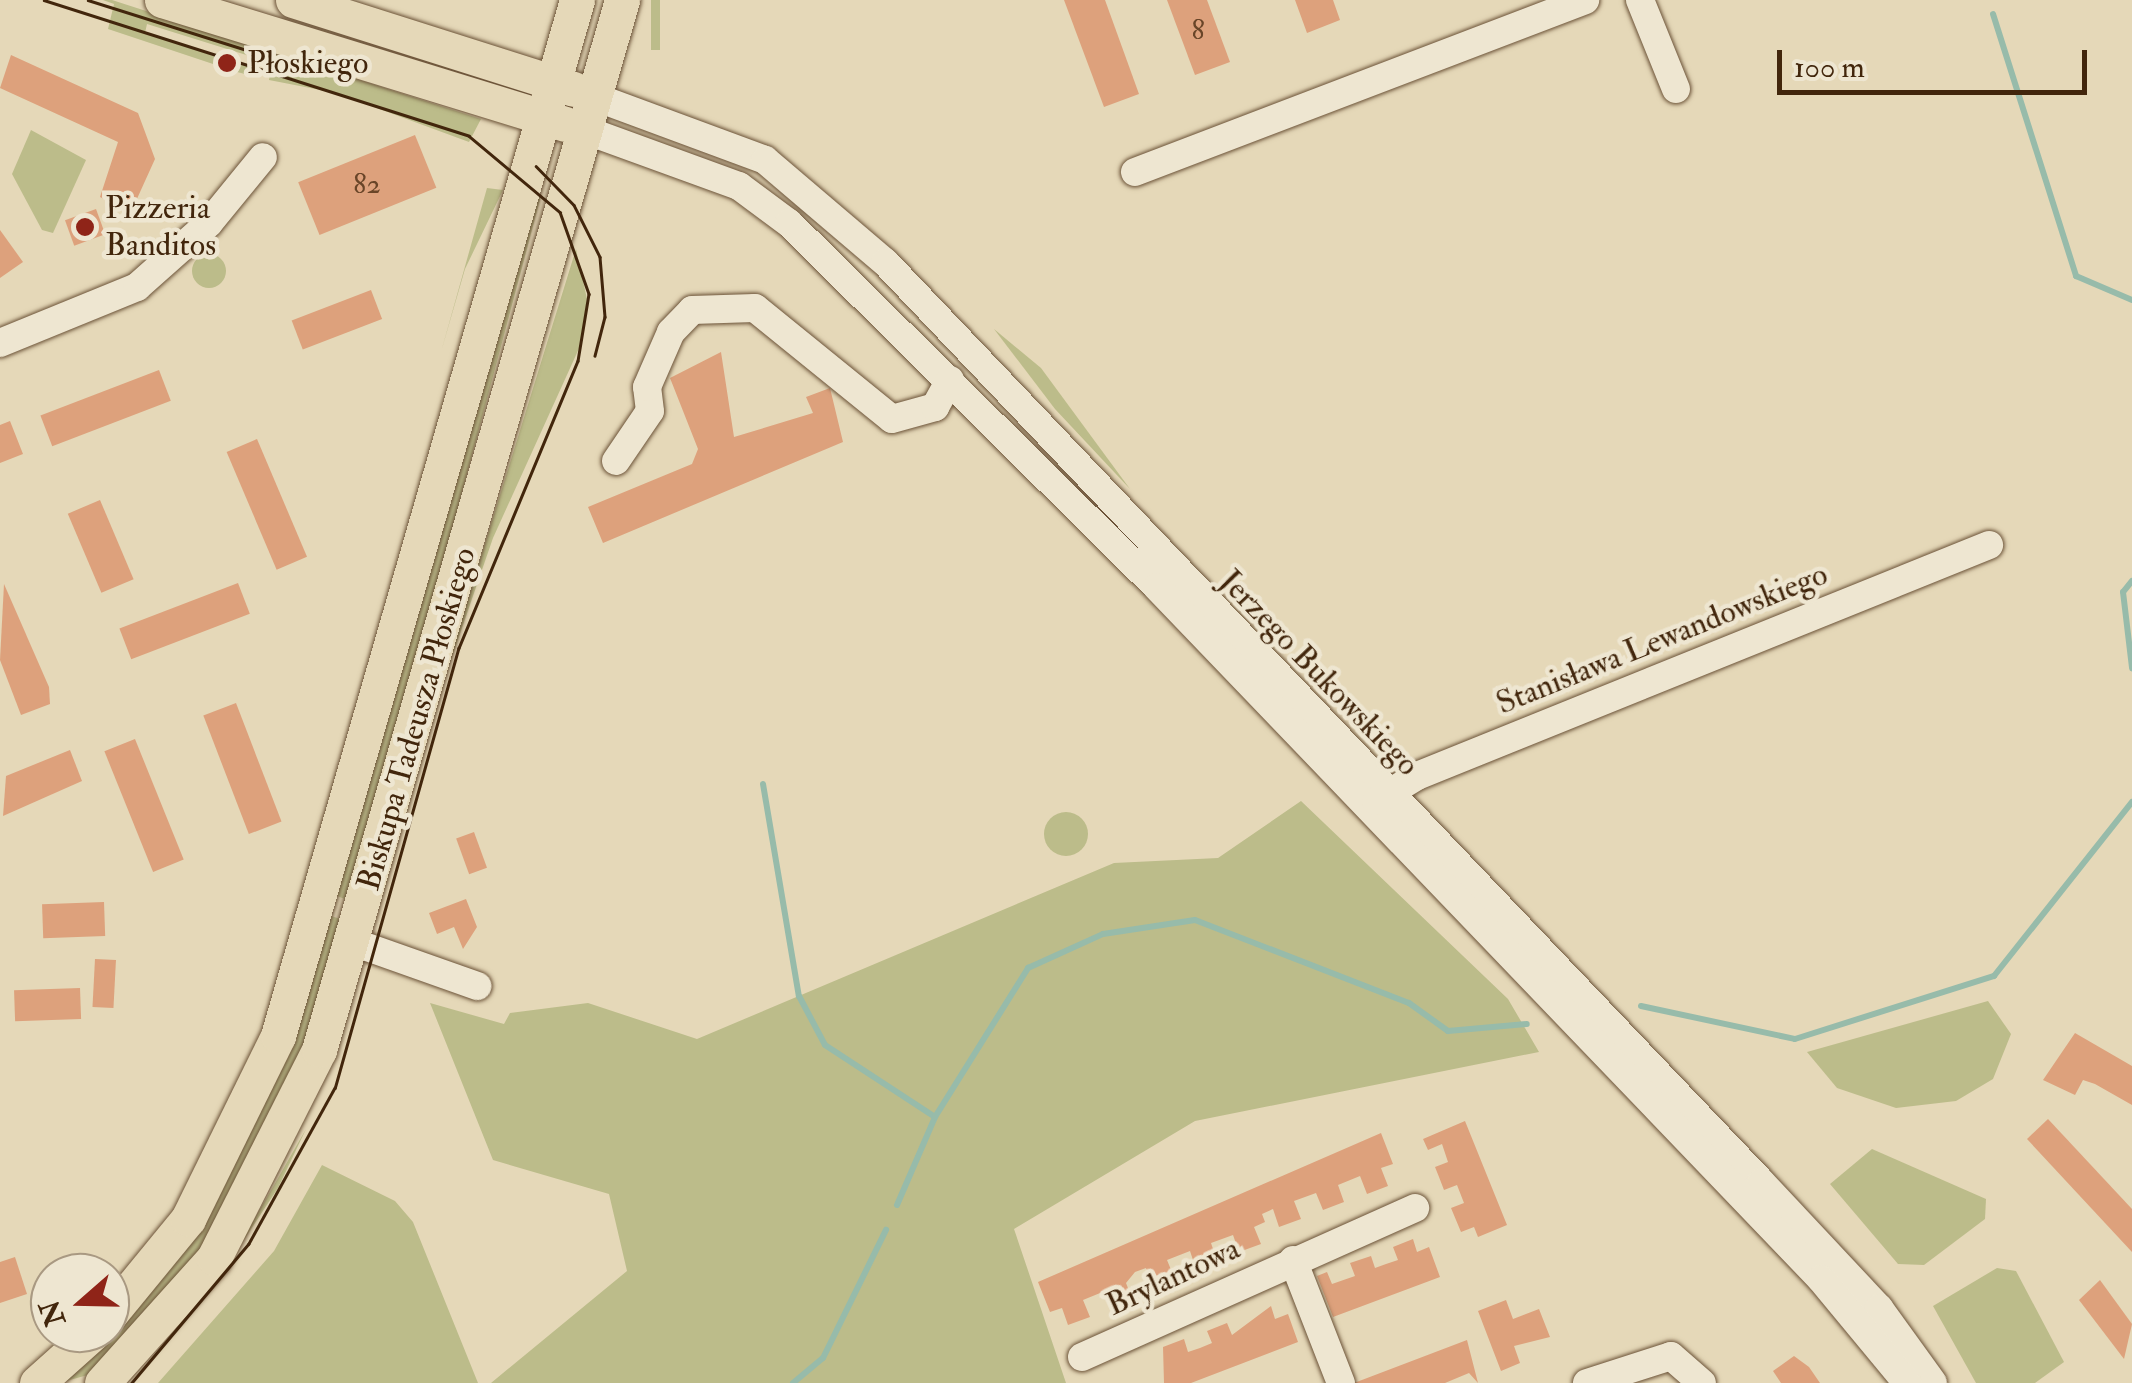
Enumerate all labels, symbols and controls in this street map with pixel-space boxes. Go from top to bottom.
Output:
house number: 8 [1191,14,1205,48]
scale bar [1782,30,2092,92]
place label: Płoskiego [247,44,368,82]
text: 100 m [1794,49,1865,86]
marker: Płoskiego [216,52,238,74]
house number: 82 [353,168,381,202]
place label: Pizzeria Banditos [105,190,216,265]
marker: Pizzeria Banditos [74,216,96,238]
street label: Biskupa Tadeusza Płoskiego [350,543,484,895]
street label: Stanisława Lewandowskiego [1491,555,1833,723]
street label: Jerzego Bukowskiego [1211,562,1427,784]
street label: Brylantowa [1100,1229,1246,1325]
north arrow [30,1253,130,1353]
text: N [32,1295,74,1331]

